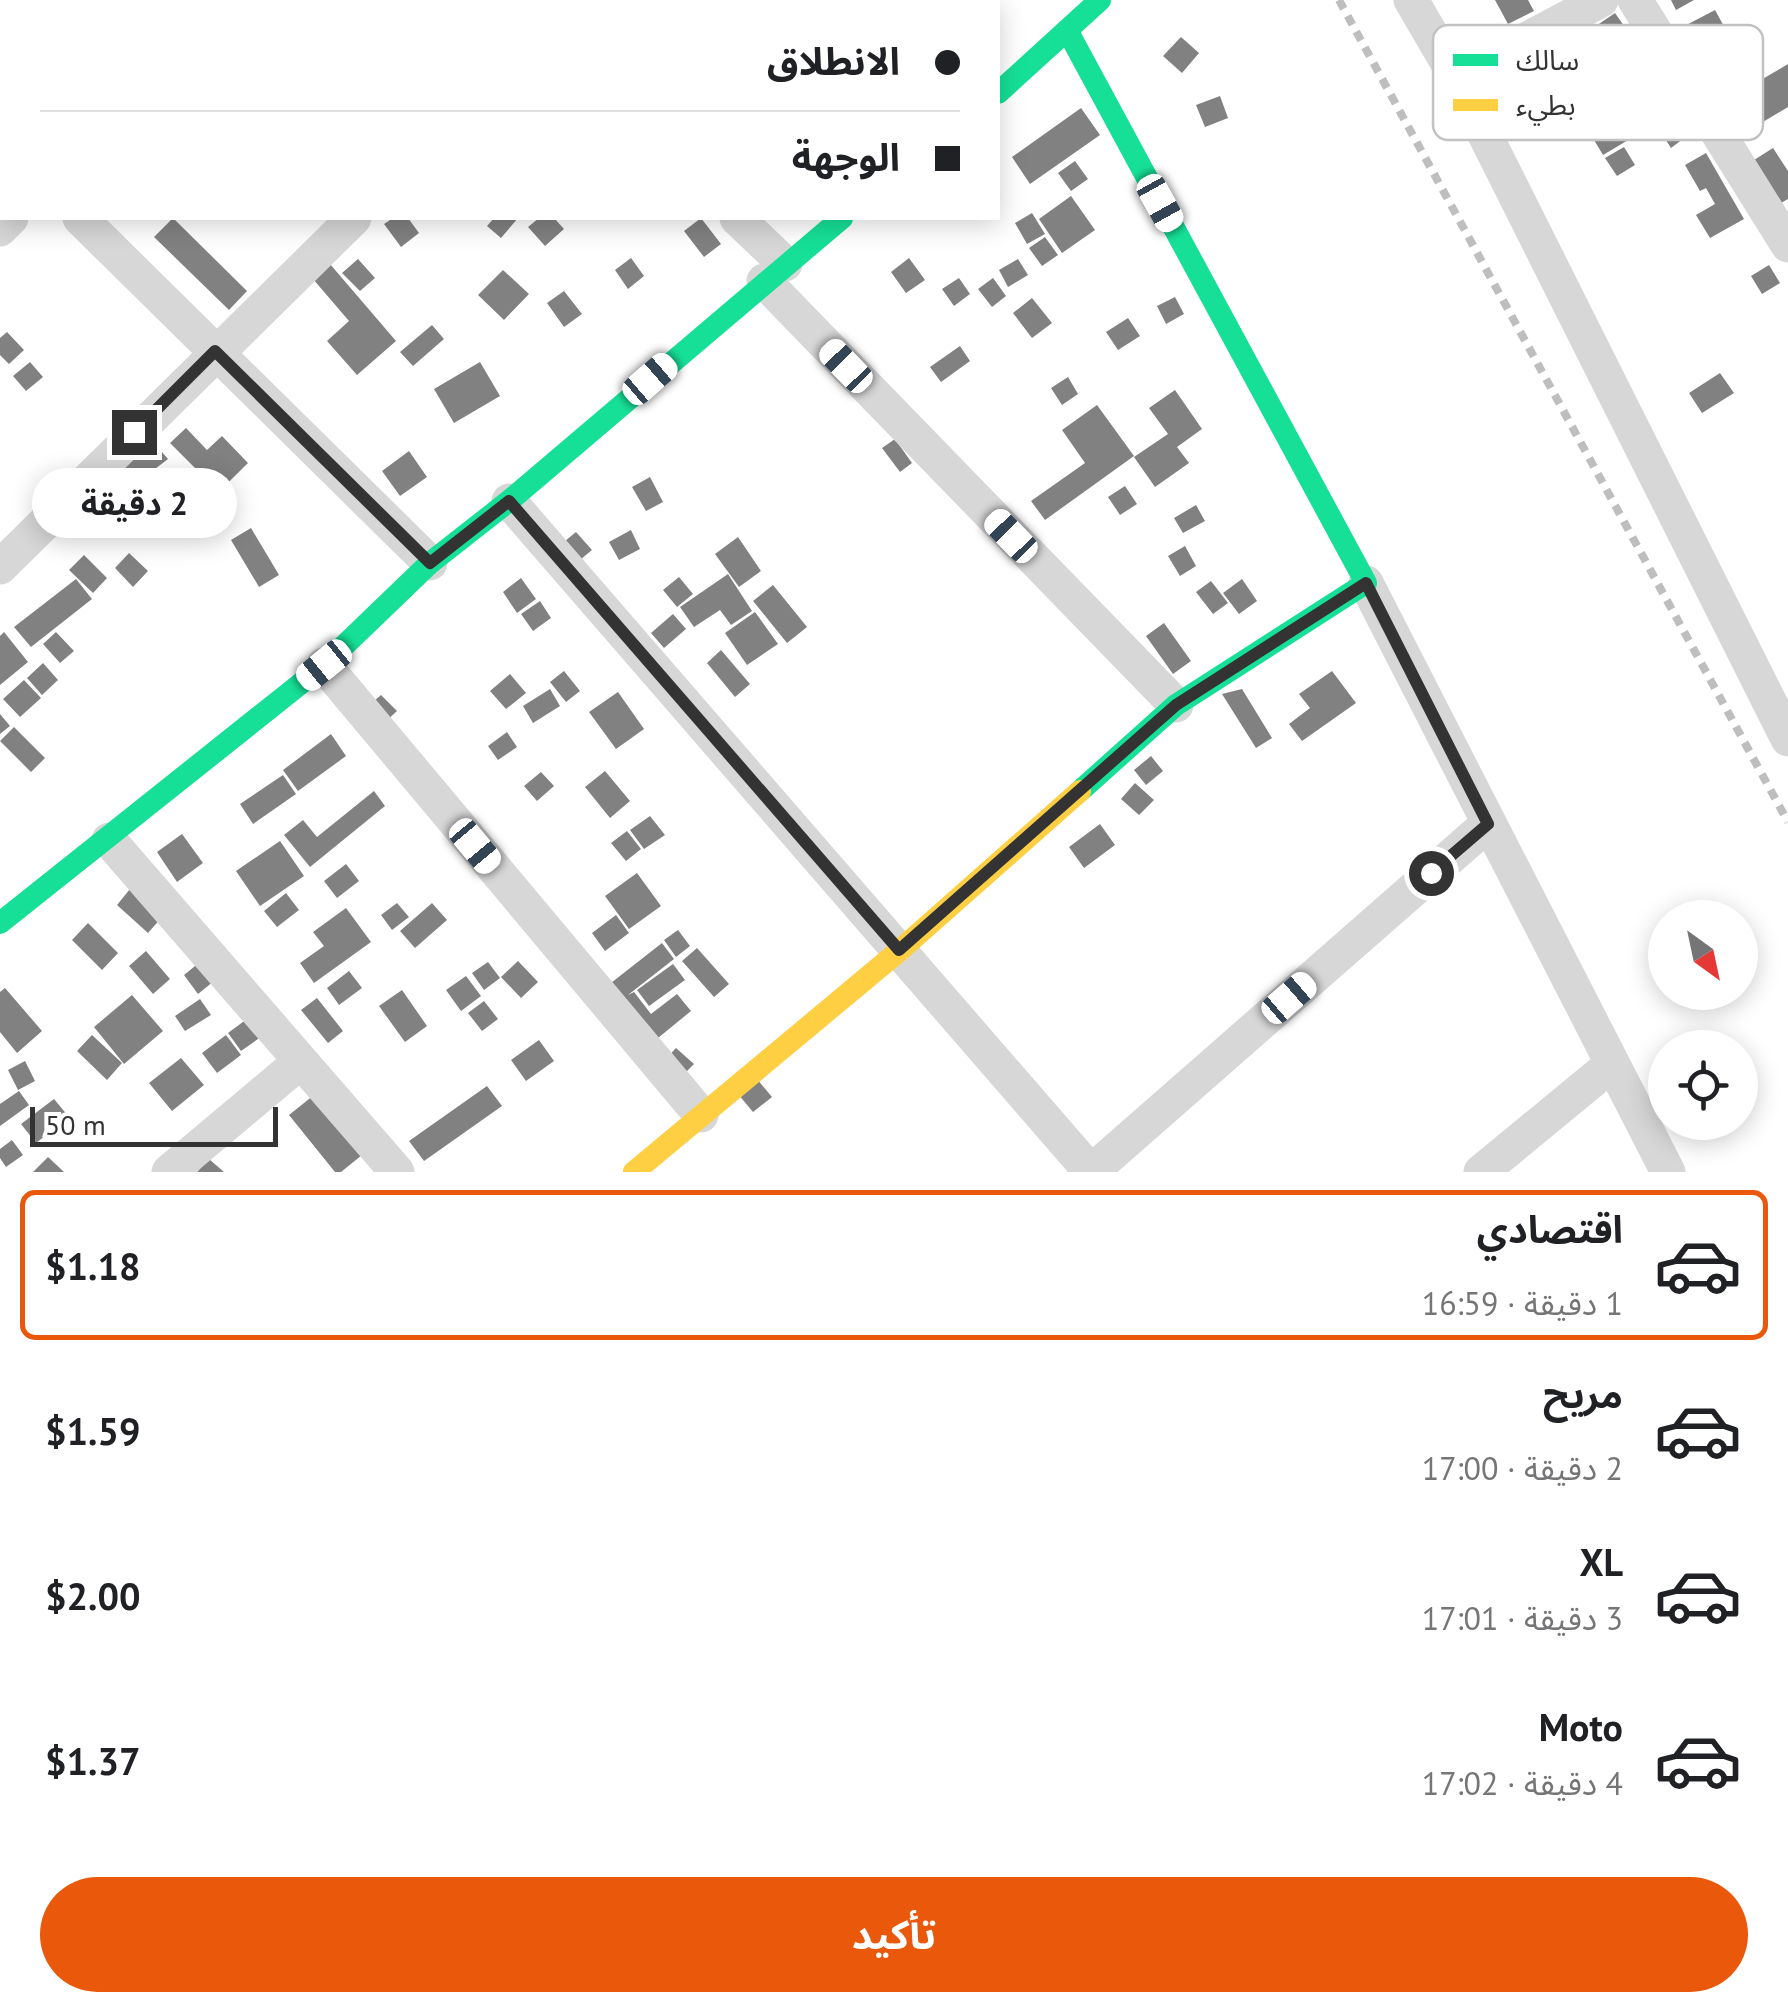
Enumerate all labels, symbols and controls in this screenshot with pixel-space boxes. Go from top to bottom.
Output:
legend [1433,25,1763,140]
text: الانطلاق [767,36,900,85]
text: سالك [1516,41,1579,78]
text: بطيء [1516,86,1576,126]
text: الوجهة [792,132,900,181]
car [1132,169,1188,237]
car [814,334,878,398]
car [618,348,682,410]
route end [112,410,157,455]
callout: 2 دقيقة [32,467,236,537]
text: 2 دقيقة [81,482,188,524]
car [979,504,1043,568]
car [291,634,357,696]
car [444,813,506,879]
route start [1409,851,1454,896]
north arrow [1648,900,1758,1010]
map controls [1648,900,1758,1140]
car [1257,967,1321,1029]
button: locate [1648,1030,1758,1140]
scale bar [30,1102,278,1146]
text: 50 m [45,1106,106,1143]
text: اقتصادي [1477,1204,1623,1253]
icon: car [1653,1220,1743,1310]
text: $1.18 [45,1241,141,1290]
text: 1 دقيقة · 16:59 [1422,1282,1623,1324]
text: مريح [1543,1369,1623,1418]
icon: car [1653,1385,1743,1475]
text: $1.59 [45,1406,141,1455]
text: 2 دقيقة · 17:00 [1422,1447,1623,1489]
text: XL [1579,1537,1623,1586]
icon: car [1653,1550,1743,1640]
text: $2.00 [45,1571,141,1620]
text: 3 دقيقة · 17:01 [1422,1597,1623,1639]
text: Moto [1539,1702,1623,1751]
icon: car [1653,1715,1743,1805]
text: $1.37 [45,1736,141,1785]
text: 4 دقيقة · 17:02 [1422,1762,1623,1804]
button: تأكيد [40,1877,1748,1992]

